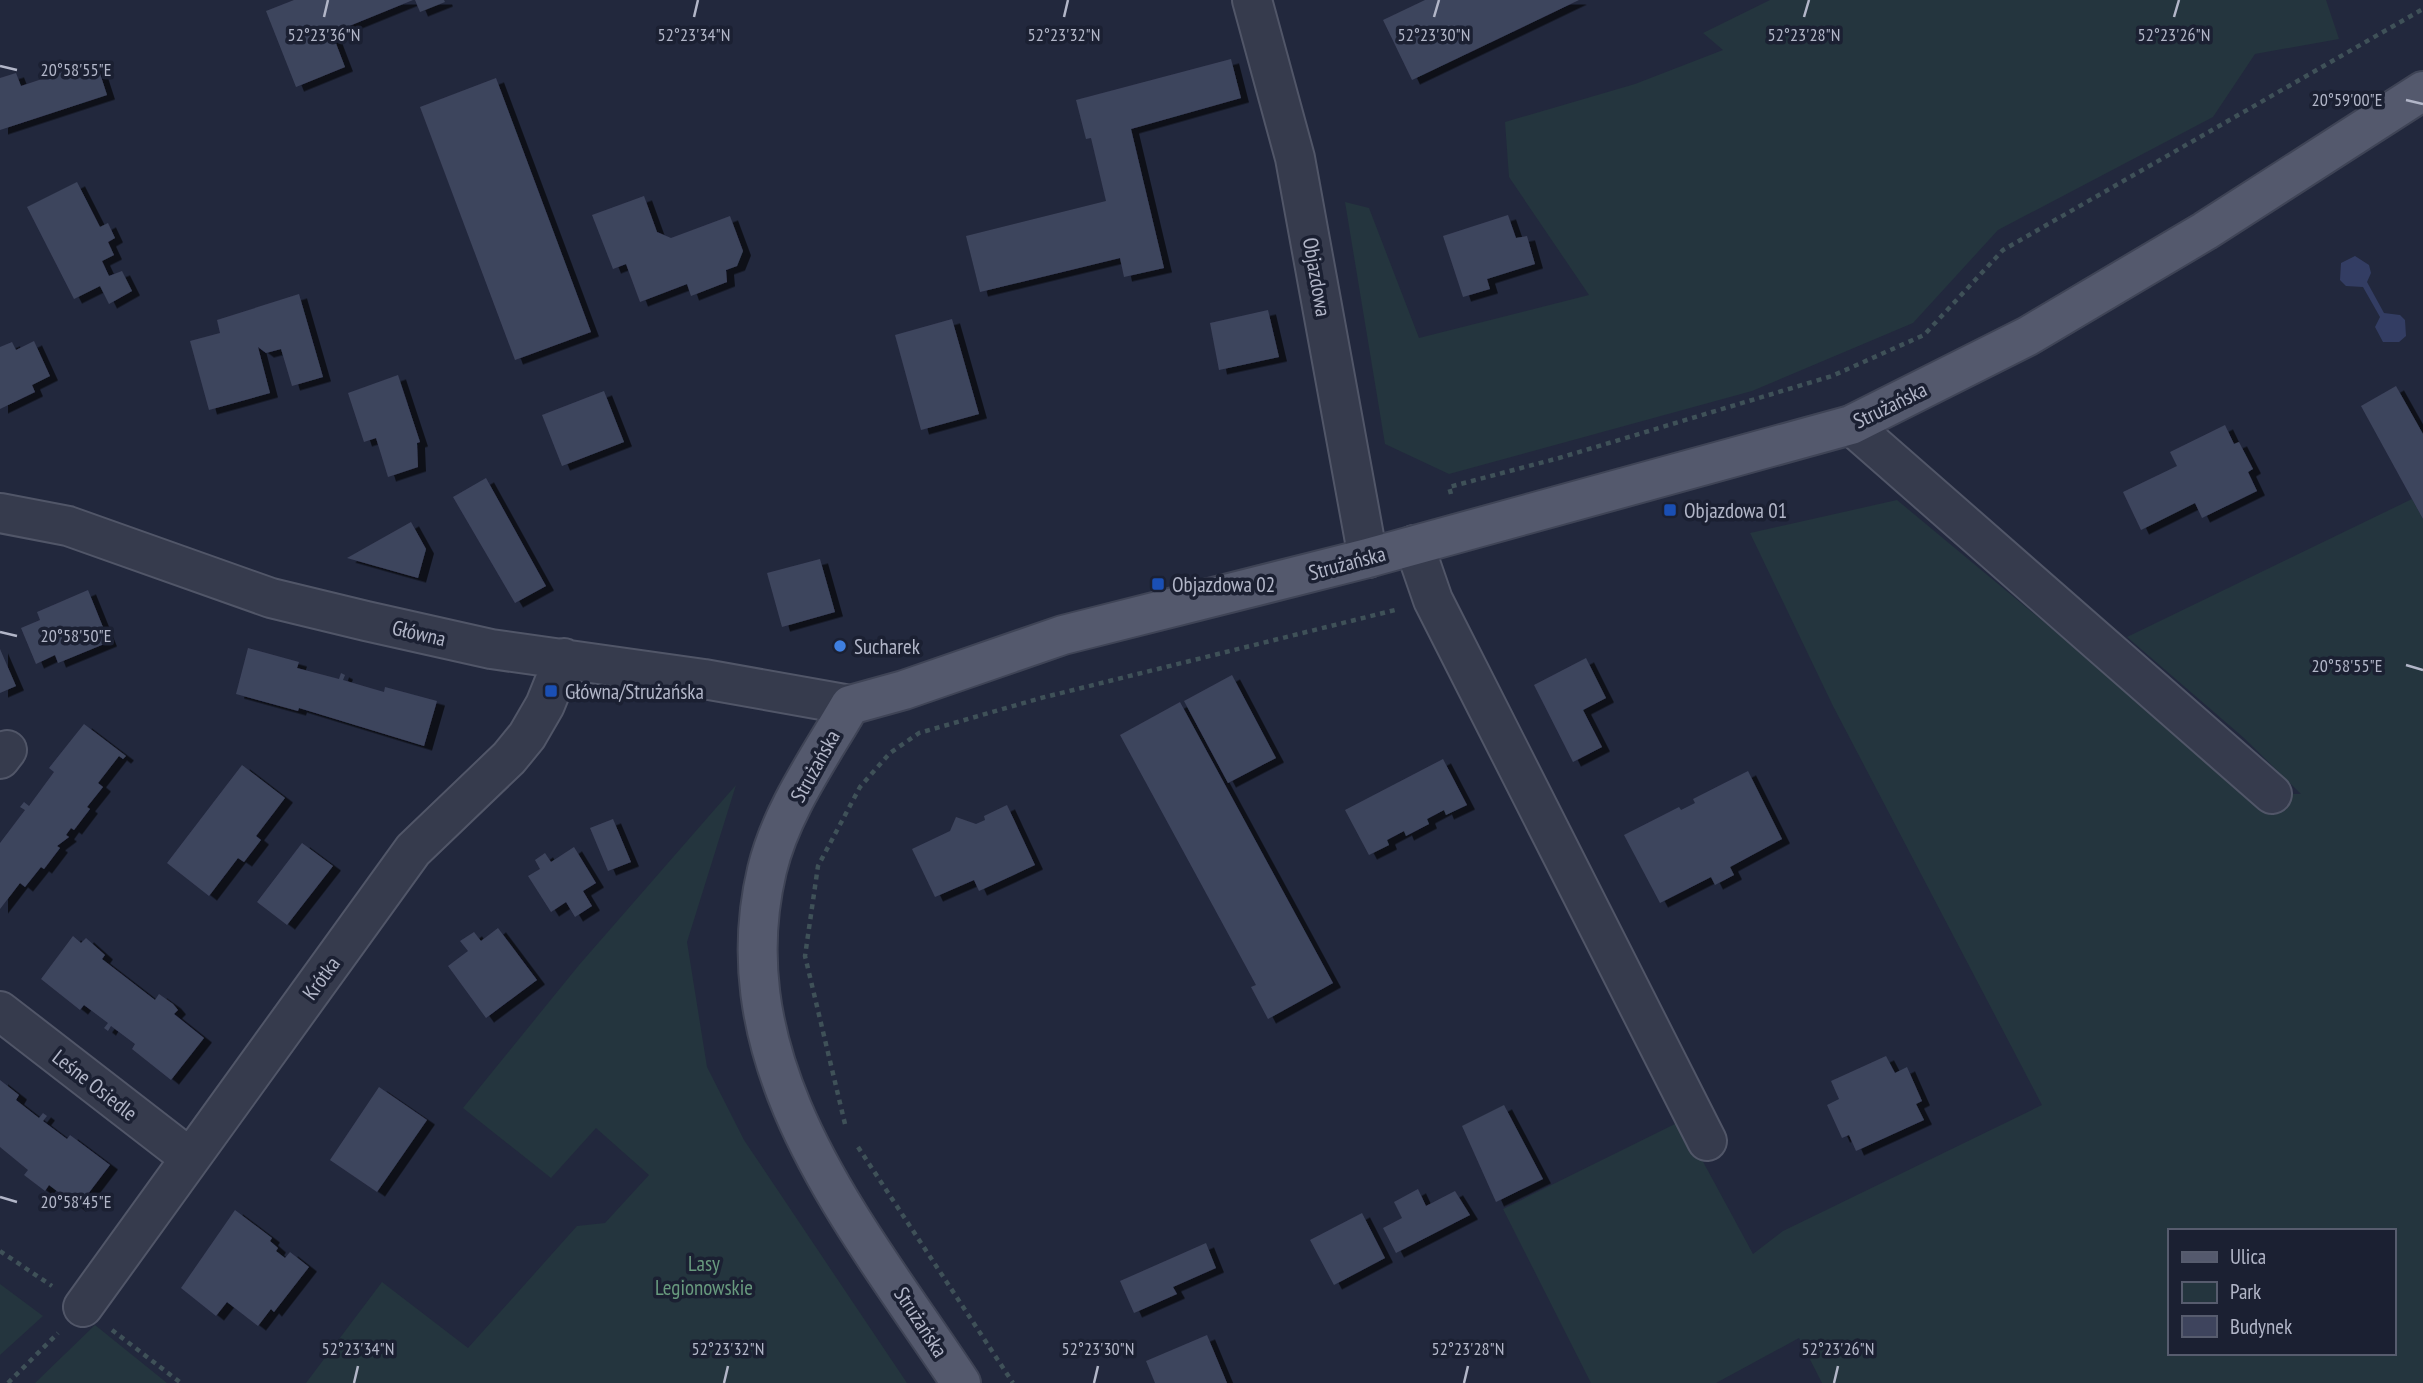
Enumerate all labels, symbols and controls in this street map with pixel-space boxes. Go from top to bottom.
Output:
text: 52°23'36"N [288,23,360,46]
text: 52°23'34"N [658,23,730,46]
text: 52°23'32"N [1028,23,1100,46]
text: 52°23'30"N [1398,23,1470,46]
text: 52°23'28"N [1768,23,1840,46]
text: 52°23'26"N [2138,23,2210,46]
text: 20°58'55"E [41,58,111,81]
text: 20°59'00"E [2312,88,2382,111]
street label: Objazdowa [1297,235,1337,319]
street label: Strużańska [1849,376,1931,434]
place label: Objazdowa 01 [1684,497,1787,524]
marker: Objazdowa 01 [1662,502,1678,518]
street label: Strużańska [1306,540,1388,586]
place label: Objazdowa 02 [1172,571,1275,598]
marker: Objazdowa 02 [1150,576,1166,592]
street label: Główna [390,614,448,652]
text: 20°58'50"E [41,624,111,647]
place label: Sucharek [854,633,920,660]
marker: Sucharek [832,638,848,654]
text: 20°58'55"E [2312,654,2382,677]
place label: Główna/Strużańska [565,678,704,705]
marker: Główna/Strużańska [543,683,559,699]
street label: Strużańska [784,725,846,807]
street label: Krótka [296,951,346,1005]
street label: Leśne Osiedle [47,1043,143,1127]
text: 20°58'45"E [41,1190,111,1213]
legend [2168,1229,2395,1355]
text: Ulica [2230,1243,2266,1270]
park label: Lasy Legionowskie [655,1250,753,1301]
text: Park [2230,1278,2261,1305]
street label: Strużańska [888,1282,954,1362]
text: Budynek [2230,1313,2292,1340]
text: 52°23'34"N [322,1337,394,1360]
text: 52°23'32"N [692,1337,764,1360]
text: 52°23'30"N [1062,1337,1134,1360]
text: 52°23'28"N [1432,1337,1504,1360]
text: 52°23'26"N [1802,1337,1874,1360]

